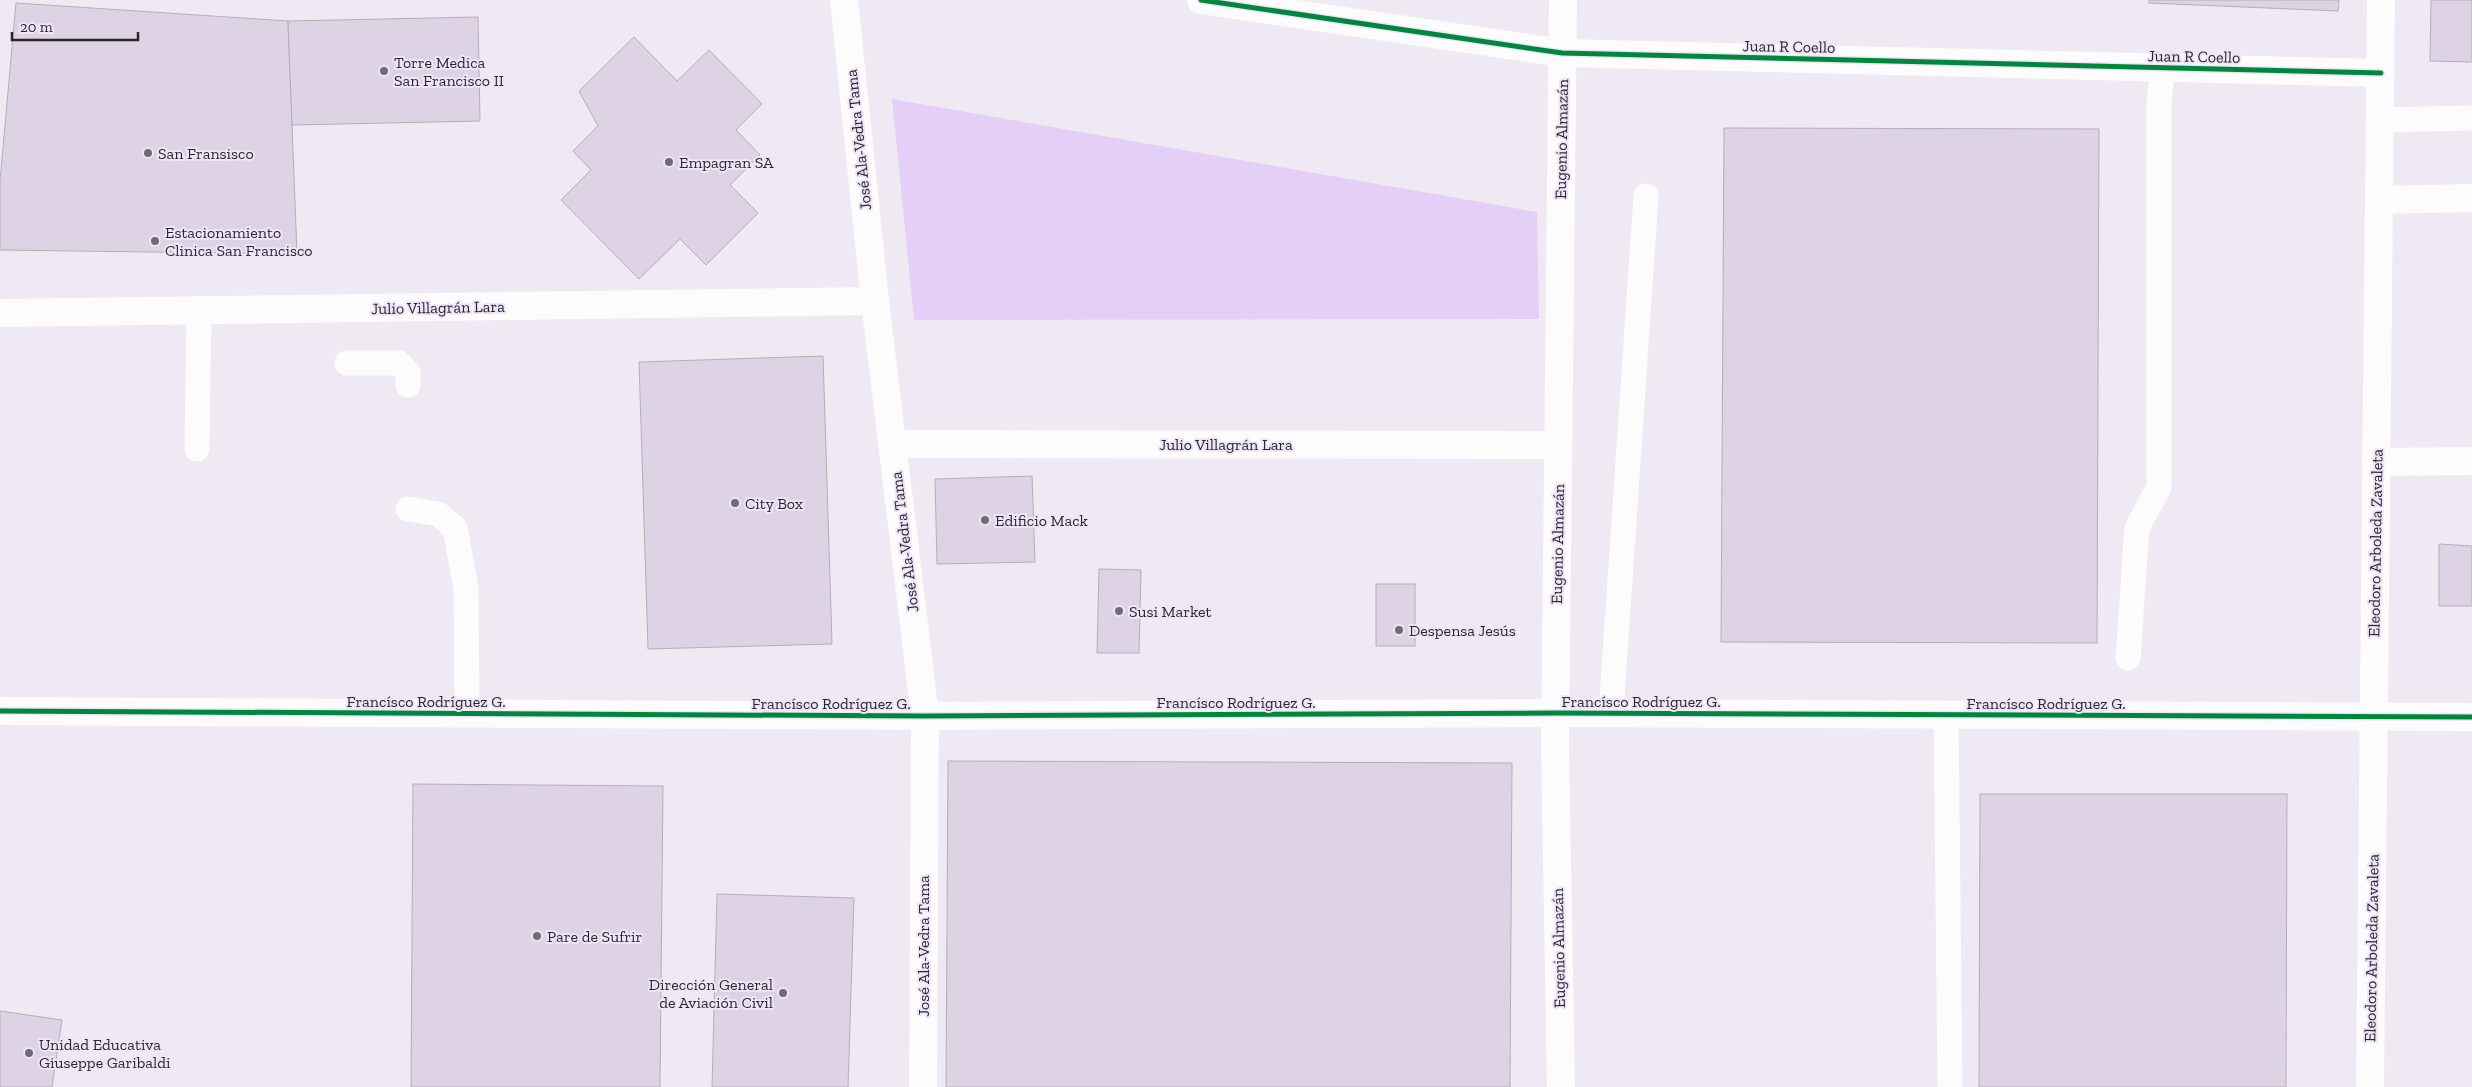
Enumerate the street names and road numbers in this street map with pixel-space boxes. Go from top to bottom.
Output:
street label: Juan R Coello [1742,36,1836,57]
street label: Juan R Coello [2147,46,2241,67]
street label: José Ala-Vedra Tama [842,68,875,211]
street label: Eugenio Almazán [1551,78,1572,199]
street label: Julio Villagrán Lara [371,297,505,318]
street label: Julio Villagrán Lara [1159,435,1293,454]
street label: Eleodoro Arboleda Zavaleta [2364,449,2387,637]
street label: José Ala-Vedra Tama [886,470,923,613]
street label: Eugenio Almazán [1547,483,1568,604]
street label: Francísco Rodríguez G. [346,692,506,711]
street label: Francísco Rodríguez G. [1561,692,1721,711]
street label: Francísco Rodríguez G. [1156,693,1316,712]
street label: Francísco Rodríguez G. [751,694,911,713]
street label: Francísco Rodríguez G. [1966,694,2126,713]
street label: Eleodoro Arboleda Zavaleta [2360,854,2383,1042]
street label: José Ala-Vedra Tama [914,875,933,1017]
street label: Eugenio Almazán [1548,887,1569,1008]

